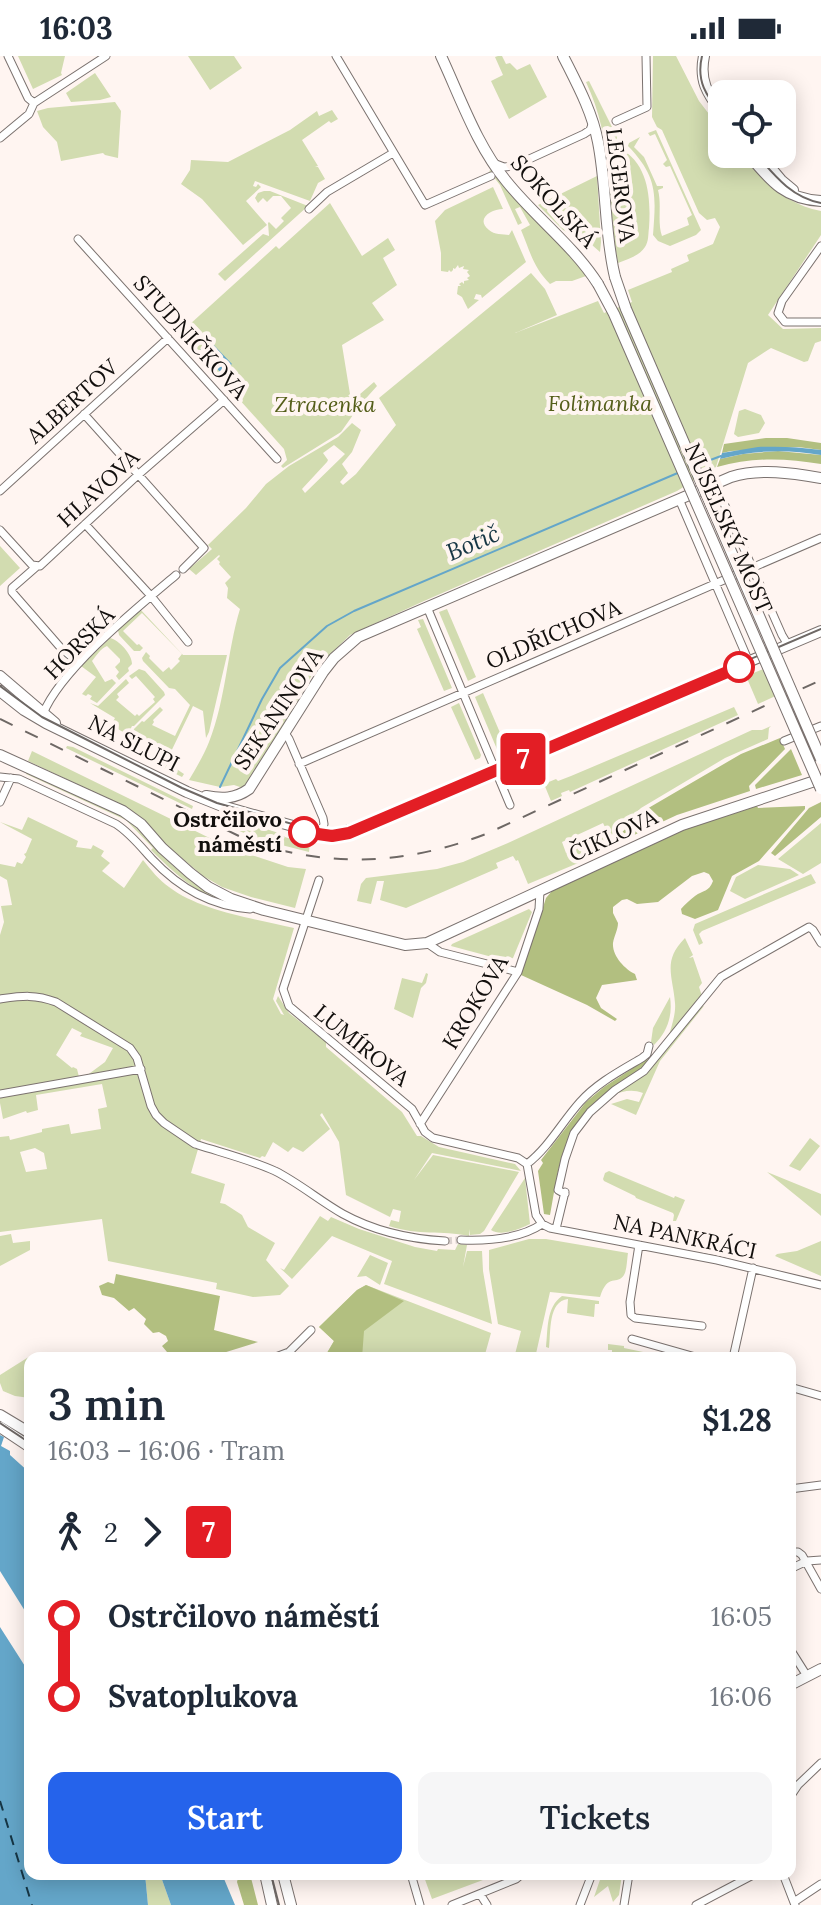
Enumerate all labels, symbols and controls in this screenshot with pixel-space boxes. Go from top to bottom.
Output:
text: 16:03 [40,9,113,47]
map controls [708,80,796,168]
button: locate [708,80,796,168]
street label: LEGEROVA [600,126,642,245]
street label: SOKOLSKÁ [505,149,604,254]
street label: STUDNIČKOVA [128,269,255,406]
street label: ALBERTOV [20,352,124,450]
park label: Folimanka [548,389,653,417]
park label: Ztracenka [275,390,376,418]
street label: NUSELSKÝ MOST [679,438,779,618]
street label: HLAVOVA [51,442,146,533]
water label: Botič [441,517,504,568]
street label: OLDŘICHOVA [481,593,626,675]
street label: HORSKÁ [38,600,121,685]
street label: SEKANINOVA [227,642,329,775]
unlabelled marker [724,652,754,682]
street label: NA SLUPI [84,708,184,778]
line badge: 7 [497,733,549,785]
text: 7 [516,741,530,777]
street label: ČIKLOVA [564,802,663,868]
place label: Ostrčilovo náměstí [173,805,282,858]
marker: Ostrčilovo náměstí [289,817,319,847]
street label: KROKOVA [436,949,515,1054]
street label: LUMÍROVA [309,998,416,1093]
street label: NA PANKRÁCI [611,1207,759,1265]
text: 3 min [48,1376,166,1432]
text: $1.28 [702,1401,772,1439]
text: 16:03 – 16:06 · Tram [48,1434,285,1467]
icon: walk [48,1510,92,1554]
icon: forward [130,1510,174,1554]
text: 7 [202,1514,215,1550]
text: 2 [104,1516,118,1549]
text: Ostrčilovo náměstí [108,1597,380,1635]
text: 16:05 [711,1600,772,1633]
text: Svatoplukova [108,1677,298,1715]
text: 16:06 [710,1680,772,1713]
button: Start [48,1772,402,1864]
button: Tickets [418,1772,772,1864]

